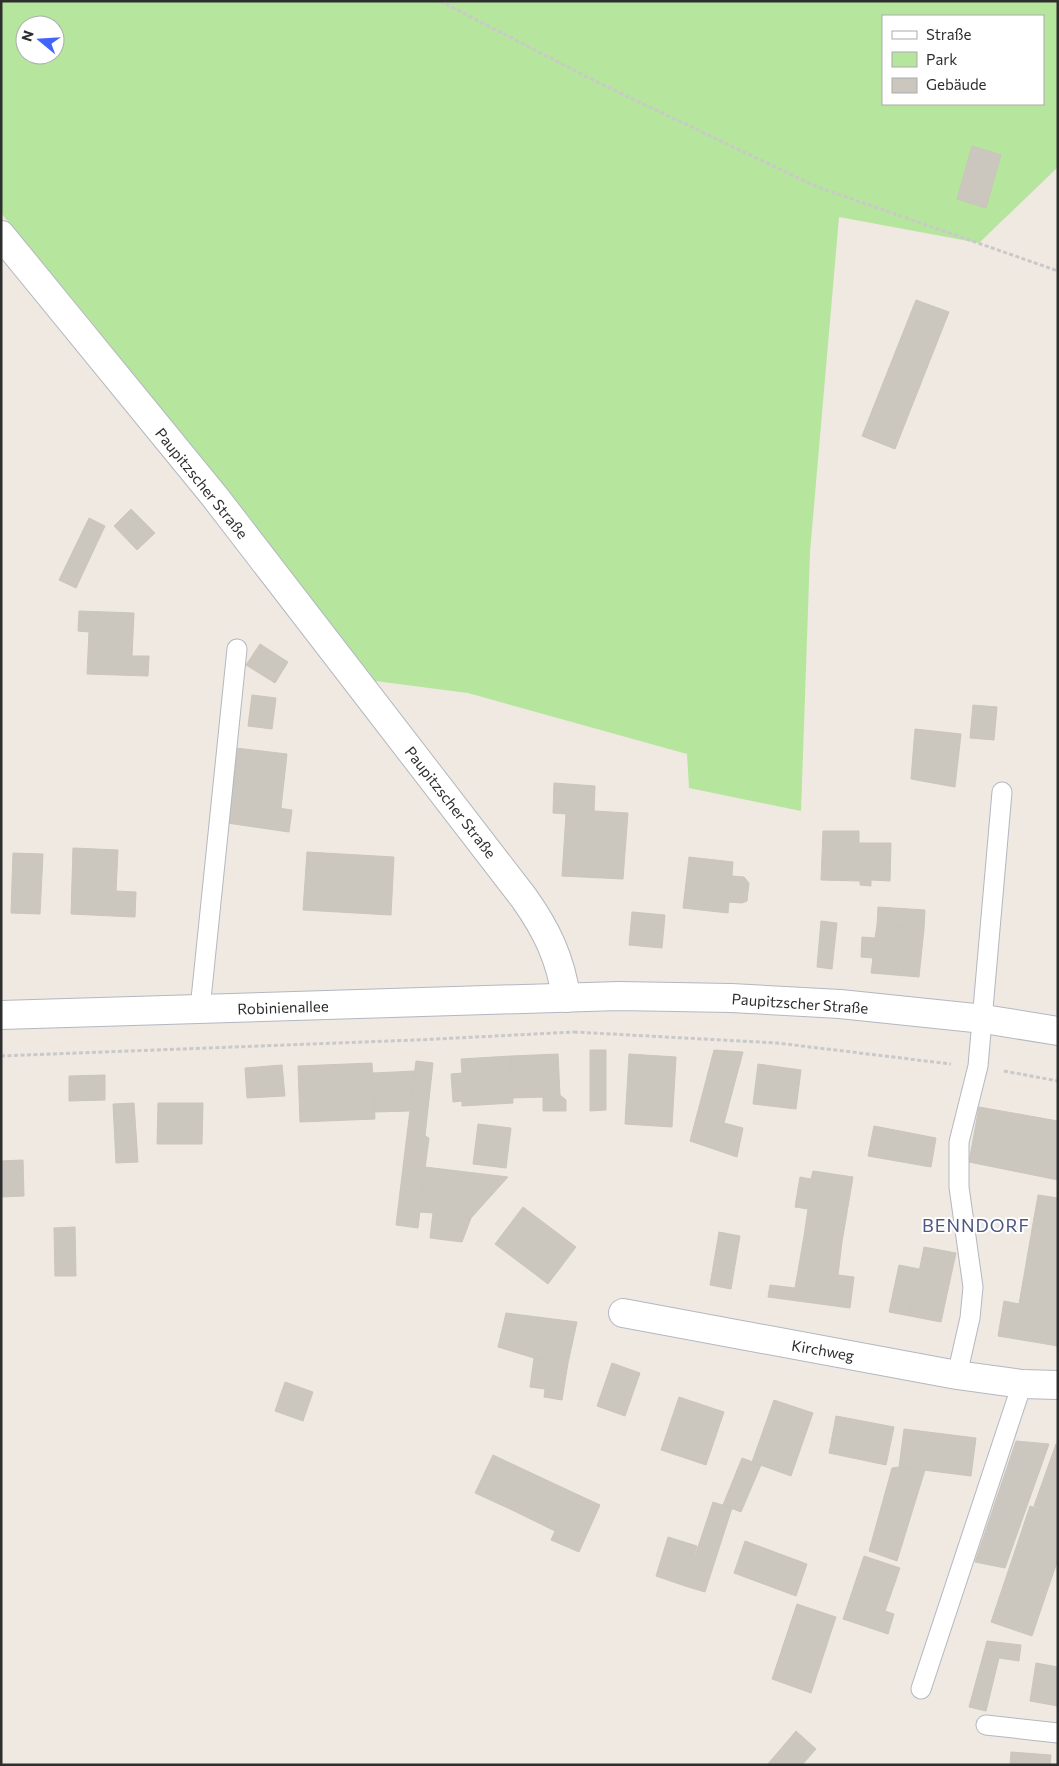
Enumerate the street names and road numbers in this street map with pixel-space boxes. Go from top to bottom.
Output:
street label: Paupitzscher Straße [152,424,252,542]
street label: Paupitzscher Straße [402,742,500,862]
street label: Paupitzscher Straße [731,989,869,1017]
street label: Robinienallee [237,996,329,1018]
street label: Kirchweg [790,1336,856,1364]

